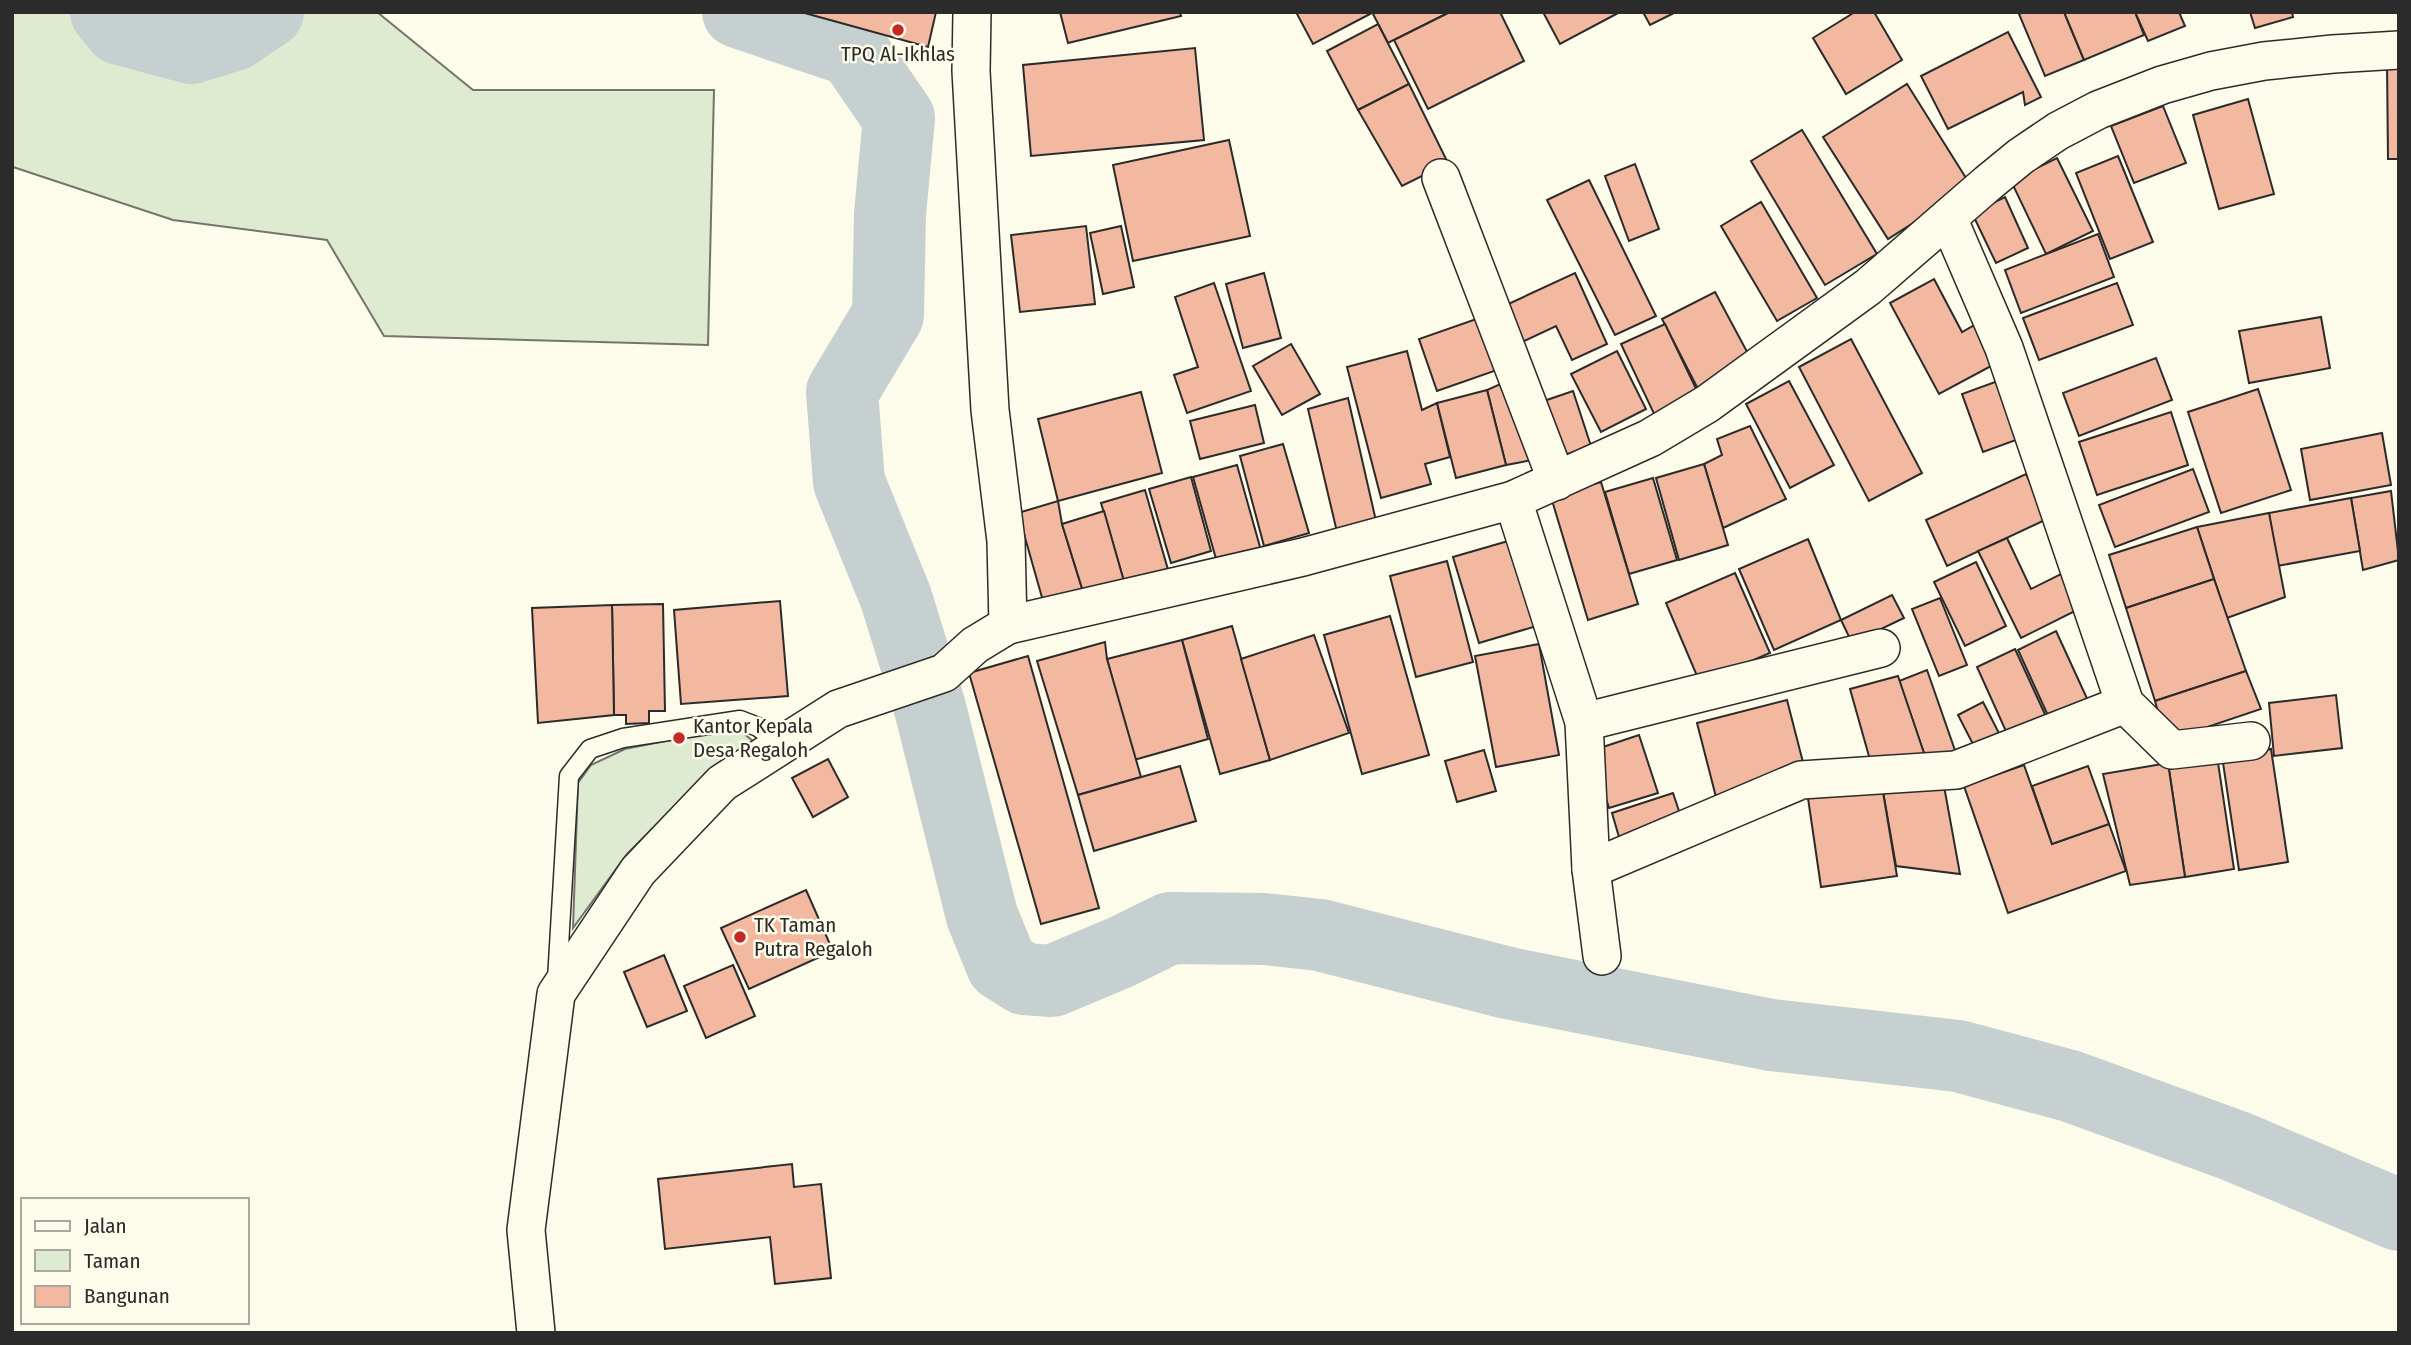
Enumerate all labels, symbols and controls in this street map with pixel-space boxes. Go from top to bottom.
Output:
marker: TPQ Al-Ikhlas [890,22,906,38]
place label: TPQ Al-Ikhlas [841,41,955,67]
place label: Kantor Kepala Desa Regaloh [693,713,813,763]
marker: Kantor Kepala Desa Regaloh [671,730,687,746]
place label: TK Taman Putra Regaloh [754,912,873,962]
marker: TK Taman Putra Regaloh [732,929,748,945]
legend [21,1198,248,1324]
text: Jalan [84,1213,127,1239]
text: Taman [84,1248,140,1274]
text: Bangunan [84,1283,170,1309]

